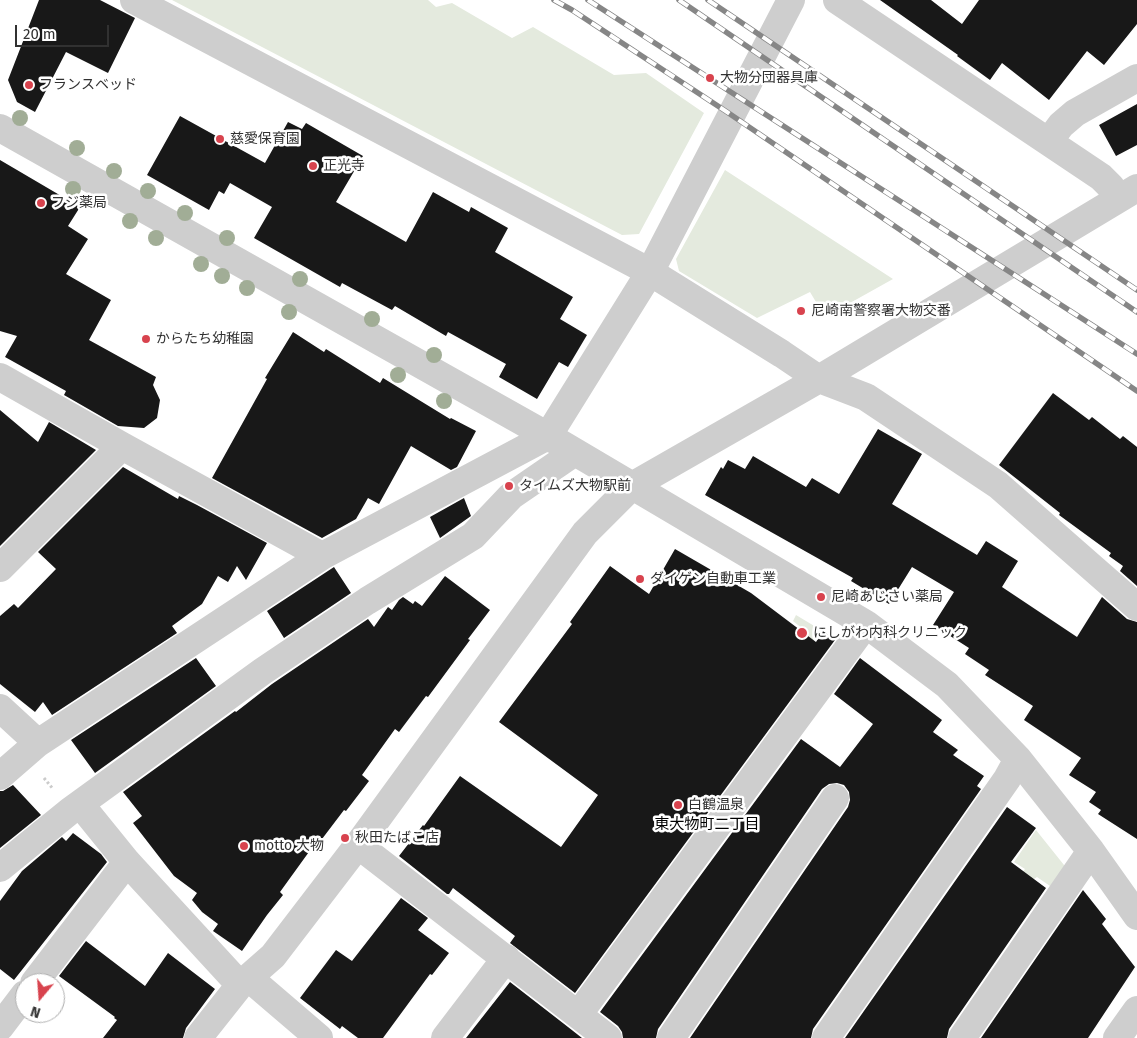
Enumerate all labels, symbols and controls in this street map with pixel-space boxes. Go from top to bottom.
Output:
scale bar [18,15,111,47]
text: 20 m [23,25,56,43]
place label: 大物分団器具庫 [720,70,818,86]
marker: 大物分団器具庫 [704,72,716,84]
place label: フランスベッド [39,77,137,93]
marker: フランスベッド [23,79,35,91]
place label: 慈愛保育園 [230,131,300,147]
marker: 慈愛保育園 [214,133,226,145]
place label: 正光寺 [323,158,365,174]
marker: 正光寺 [307,160,319,172]
place label: フジ薬局 [51,195,107,211]
marker: フジ薬局 [35,197,47,209]
place label: 尼崎南警察署大物交番 [811,303,951,319]
marker: 尼崎南警察署大物交番 [795,305,807,317]
place label: からたち幼稚園 [156,331,254,347]
marker: からたち幼稚園 [140,333,152,345]
place label: タイムズ大物駅前 [519,478,631,494]
marker: タイムズ大物駅前 [503,480,515,492]
place label: ダイゲン自動車工業 [650,571,776,587]
marker: ダイゲン自動車工業 [634,573,646,585]
place label: 尼崎あじさい薬局 [831,589,943,605]
marker: 尼崎あじさい薬局 [815,591,827,603]
place label: にしがわ内科クリニック [813,625,967,641]
marker: にしがわ内科クリニック [795,626,809,640]
place label: 白鶴温泉 [688,797,744,813]
marker: 白鶴温泉 [672,799,684,811]
district label: 東大物町二丁目 [655,816,759,834]
place label: 秋田たばこ店 [355,830,439,846]
marker: 秋田たばこ店 [339,832,351,844]
place label: motto 大物 [254,838,324,854]
marker: motto 大物 [238,840,250,852]
north arrow [15,973,65,1023]
text: N [28,1002,43,1021]

